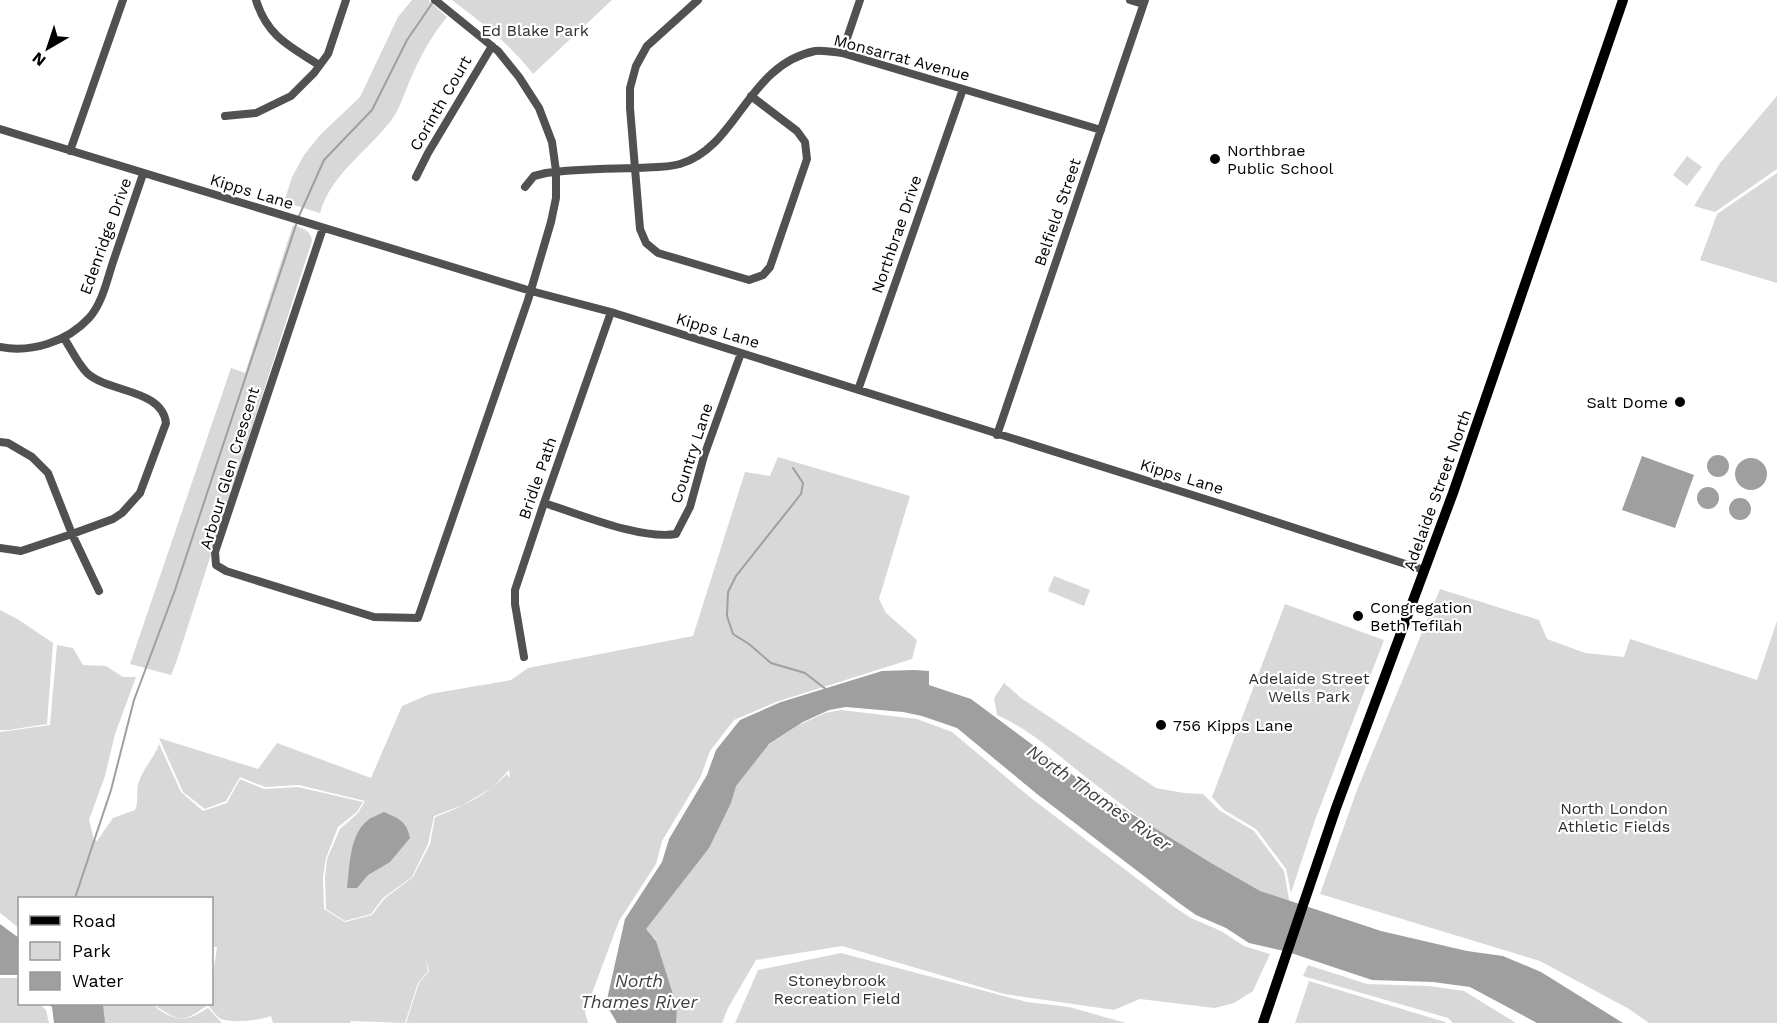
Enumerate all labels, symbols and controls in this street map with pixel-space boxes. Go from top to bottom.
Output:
north arrow [18,18,78,78]
park label: Ed Blake Park [481,21,589,40]
street label: Monsarrat Avenue [832,30,972,85]
text: N [28,48,49,70]
street label: Corinth Court [406,52,475,154]
place label: Northbrae Public School [1227,141,1334,178]
marker: Northbrae Public School [1208,152,1222,166]
street label: Belfield Street [1030,155,1085,269]
street label: Kipps Lane [208,170,296,213]
street label: Northbrae Drive [867,173,926,296]
street label: Edenridge Drive [76,175,135,297]
street label: Kipps Lane [674,309,762,352]
street label: Arbour Glen Crescent [196,384,263,552]
place label: Salt Dome [1586,393,1668,412]
marker: Salt Dome [1673,395,1687,409]
street label: Country Lane [666,401,717,506]
street label: Adelaide Street North [1399,407,1475,573]
street label: Bridle Path [514,434,560,522]
street label: Kipps Lane [1138,455,1226,498]
place label: Congregation Beth Tefilah [1370,598,1472,635]
marker: Congregation Beth Tefilah [1351,609,1365,623]
park label: Adelaide Street Wells Park [1249,669,1370,706]
place label: 756 Kipps Lane [1173,716,1293,735]
marker: 756 Kipps Lane [1154,718,1168,732]
water label: North Thames River [1023,740,1176,856]
park label: North London Athletic Fields [1558,799,1670,836]
legend [18,897,213,1005]
text: Road [72,910,116,931]
text: Park [72,940,111,961]
text: Water [72,970,124,991]
water label: North Thames River [581,970,698,1012]
park label: Stoneybrook Recreation Field [774,971,900,1008]

